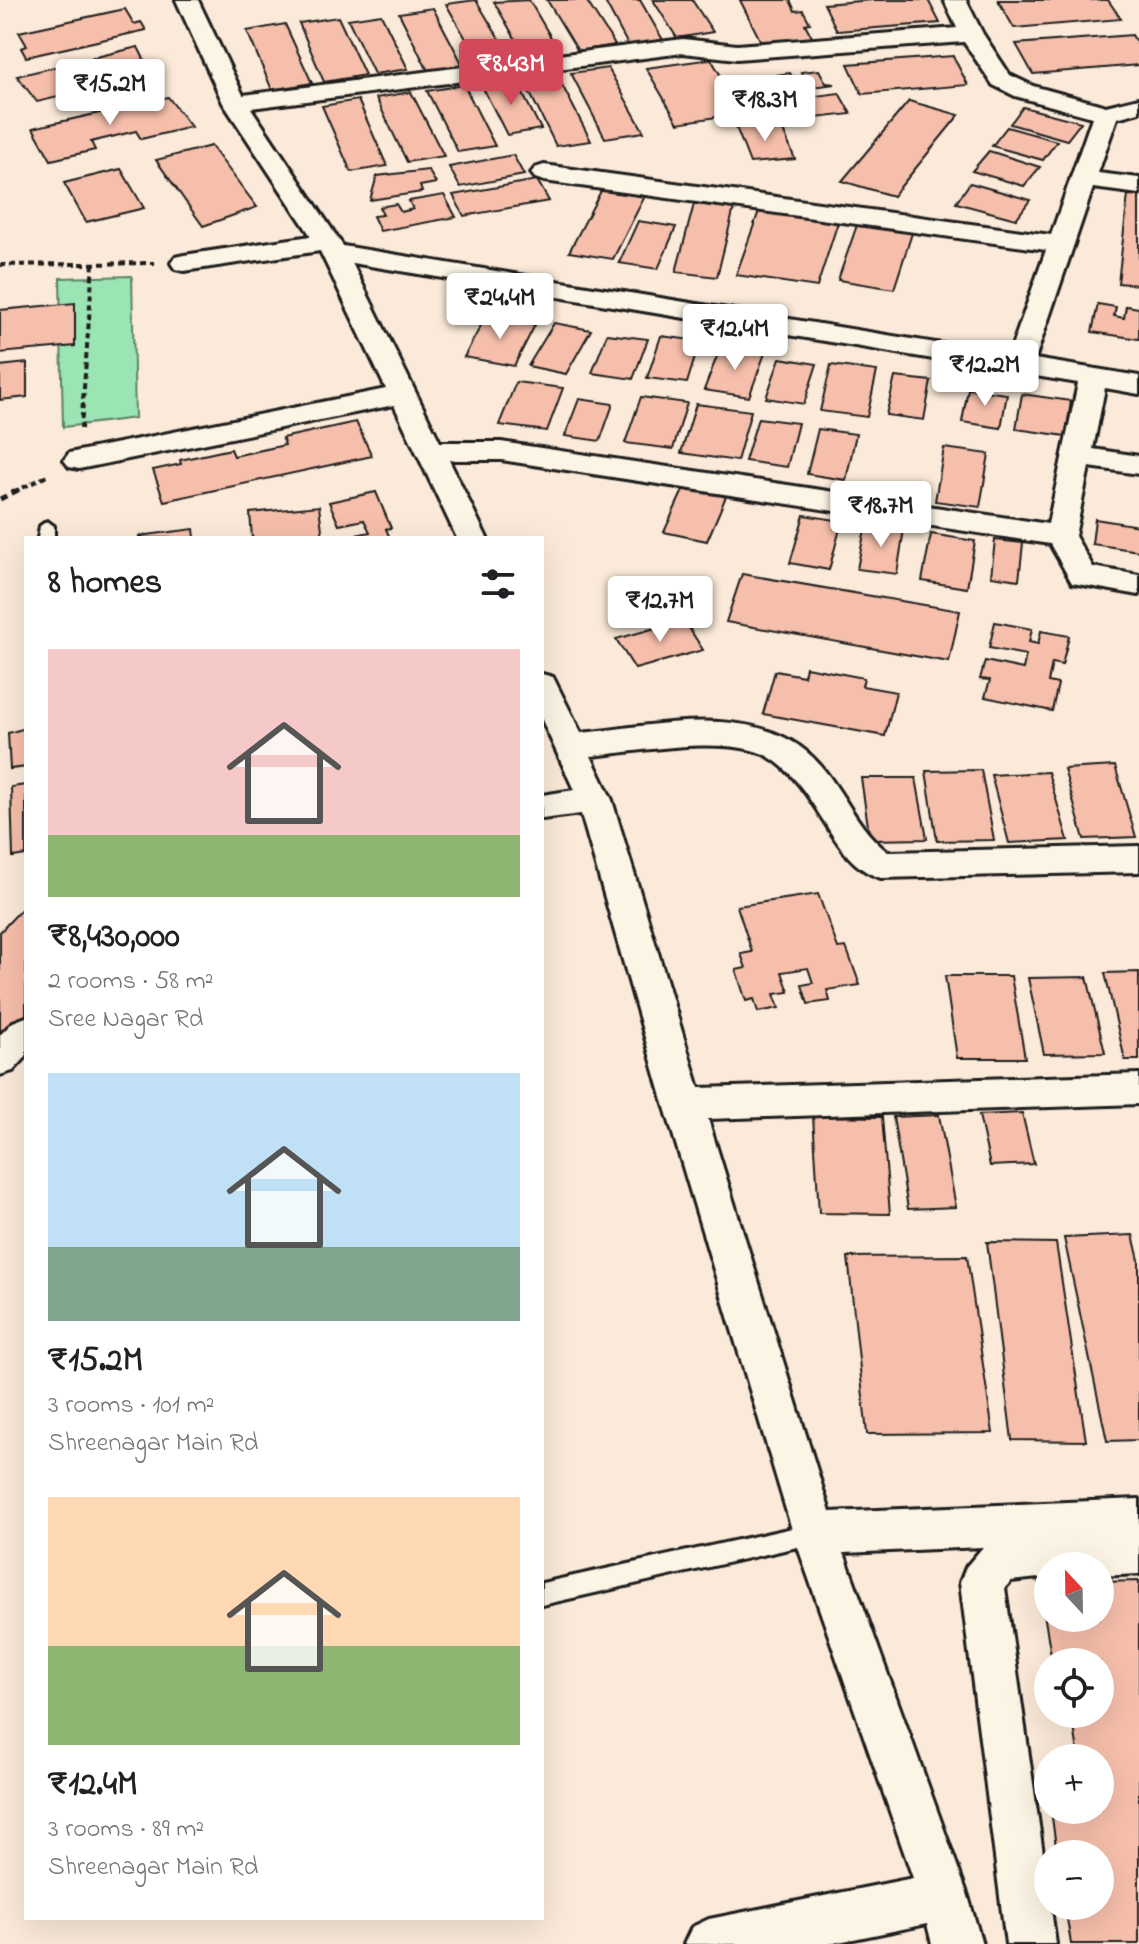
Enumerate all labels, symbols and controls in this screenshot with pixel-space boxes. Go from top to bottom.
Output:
pin: ₹8.43M [446,39,576,107]
text: ₹8.43M [477,46,545,84]
pin: ₹15.2M [45,59,175,127]
text: ₹15.2M [74,66,146,104]
pin: ₹18.3M [700,75,830,143]
text: ₹18.3M [732,82,798,120]
pin: ₹24.4M [435,273,565,341]
text: ₹24.4M [464,280,536,318]
pin: ₹12.4M [670,304,800,372]
text: ₹12.4M [701,311,769,349]
pin: ₹12.2M [920,340,1050,408]
text: ₹12.2M [950,347,1020,385]
pin: ₹18.7M [816,481,946,549]
text: ₹18.7M [848,488,914,526]
text: 8 homes [48,559,162,609]
icon: filters [476,562,520,606]
pin: ₹12.7M [595,576,725,644]
text: ₹12.7M [626,583,694,621]
icon: home [212,701,356,845]
text: ₹8,430,000 [48,913,180,963]
text: 2 rooms · 58 m² [48,963,214,1001]
text: Sree Nagar Rd [48,1001,203,1039]
icon: home [212,1125,356,1269]
text: ₹15.2M [48,1337,143,1387]
text: 3 rooms · 101 m² [48,1387,214,1425]
text: Shreenagar Main Rd [48,1425,258,1463]
icon: home [212,1549,356,1693]
north arrow [1034,1552,1114,1632]
map controls [1034,1552,1114,1920]
button: locate [1034,1648,1114,1728]
button: + [1034,1744,1114,1824]
text: ₹12.4M [48,1761,138,1811]
text: 3 rooms · 89 m² [48,1811,204,1849]
button: − [1034,1840,1114,1920]
text: Shreenagar Main Rd [48,1849,258,1887]

